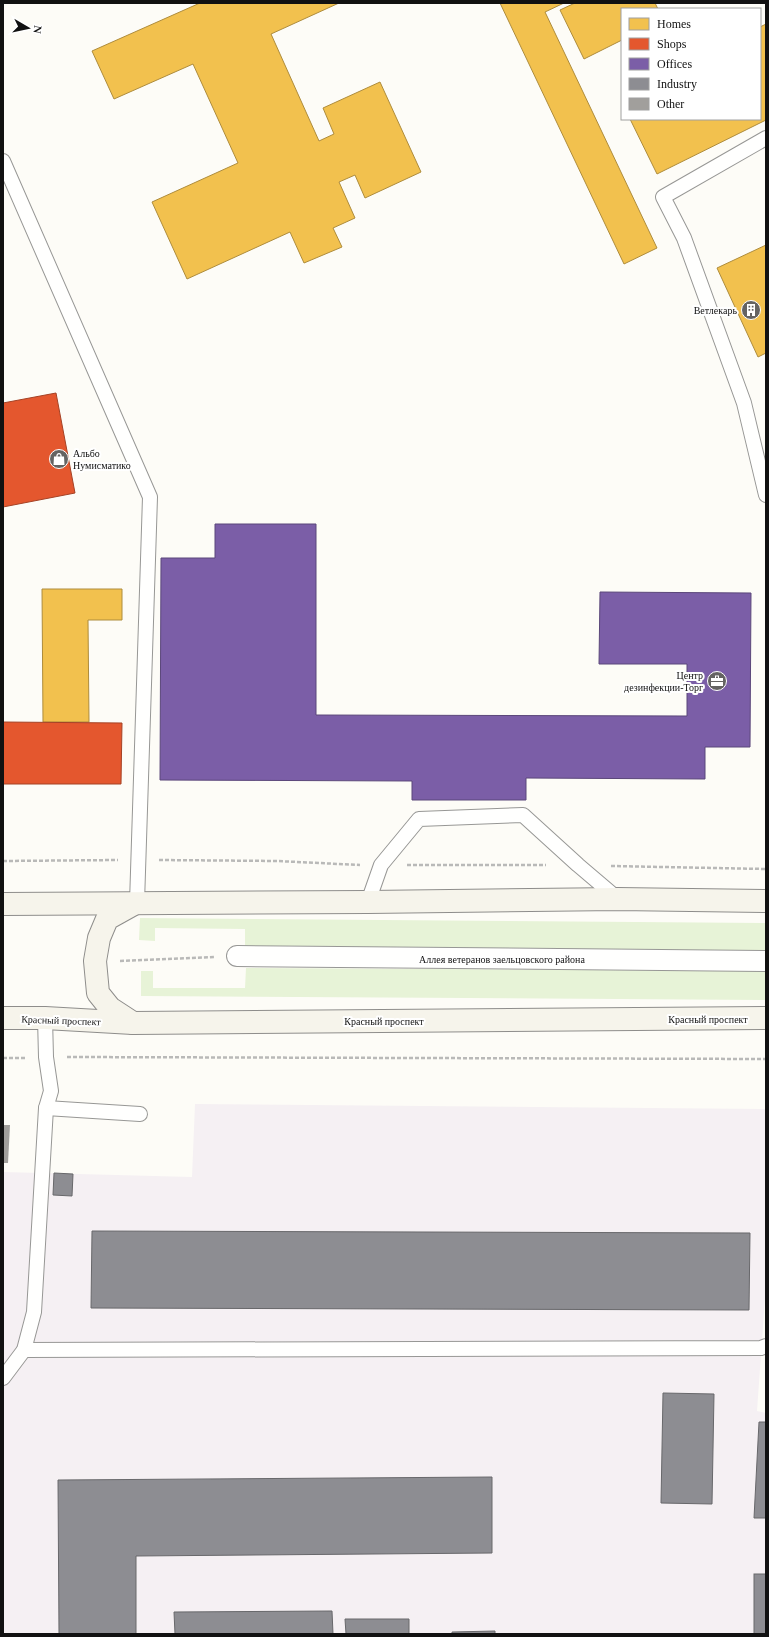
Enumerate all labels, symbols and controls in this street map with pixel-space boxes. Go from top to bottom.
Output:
north arrow [8,8,48,48]
legend [621,8,761,120]
text: Homes [657,17,691,31]
text: N [31,25,44,34]
text: Shops [657,37,687,51]
text: Offices [657,57,692,71]
text: Industry [657,77,697,91]
text: Other [657,97,684,111]
building icon: Ветлекарь [740,299,762,321]
place label: Ветлекарь [694,305,737,316]
shop icon: Альбо Нумисматико [48,448,70,470]
place label: Альбо Нумисматико [73,448,131,471]
place label: Центр дезинфекции-Торг [624,670,703,693]
office icon: Центр дезинфекции-Торг [706,670,728,692]
street label: Аллея ветеранов заельцовского района [419,954,585,965]
street label: Красный проспект [21,1014,101,1027]
street label: Красный проспект [668,1014,748,1025]
street label: Красный проспект [344,1016,424,1027]

